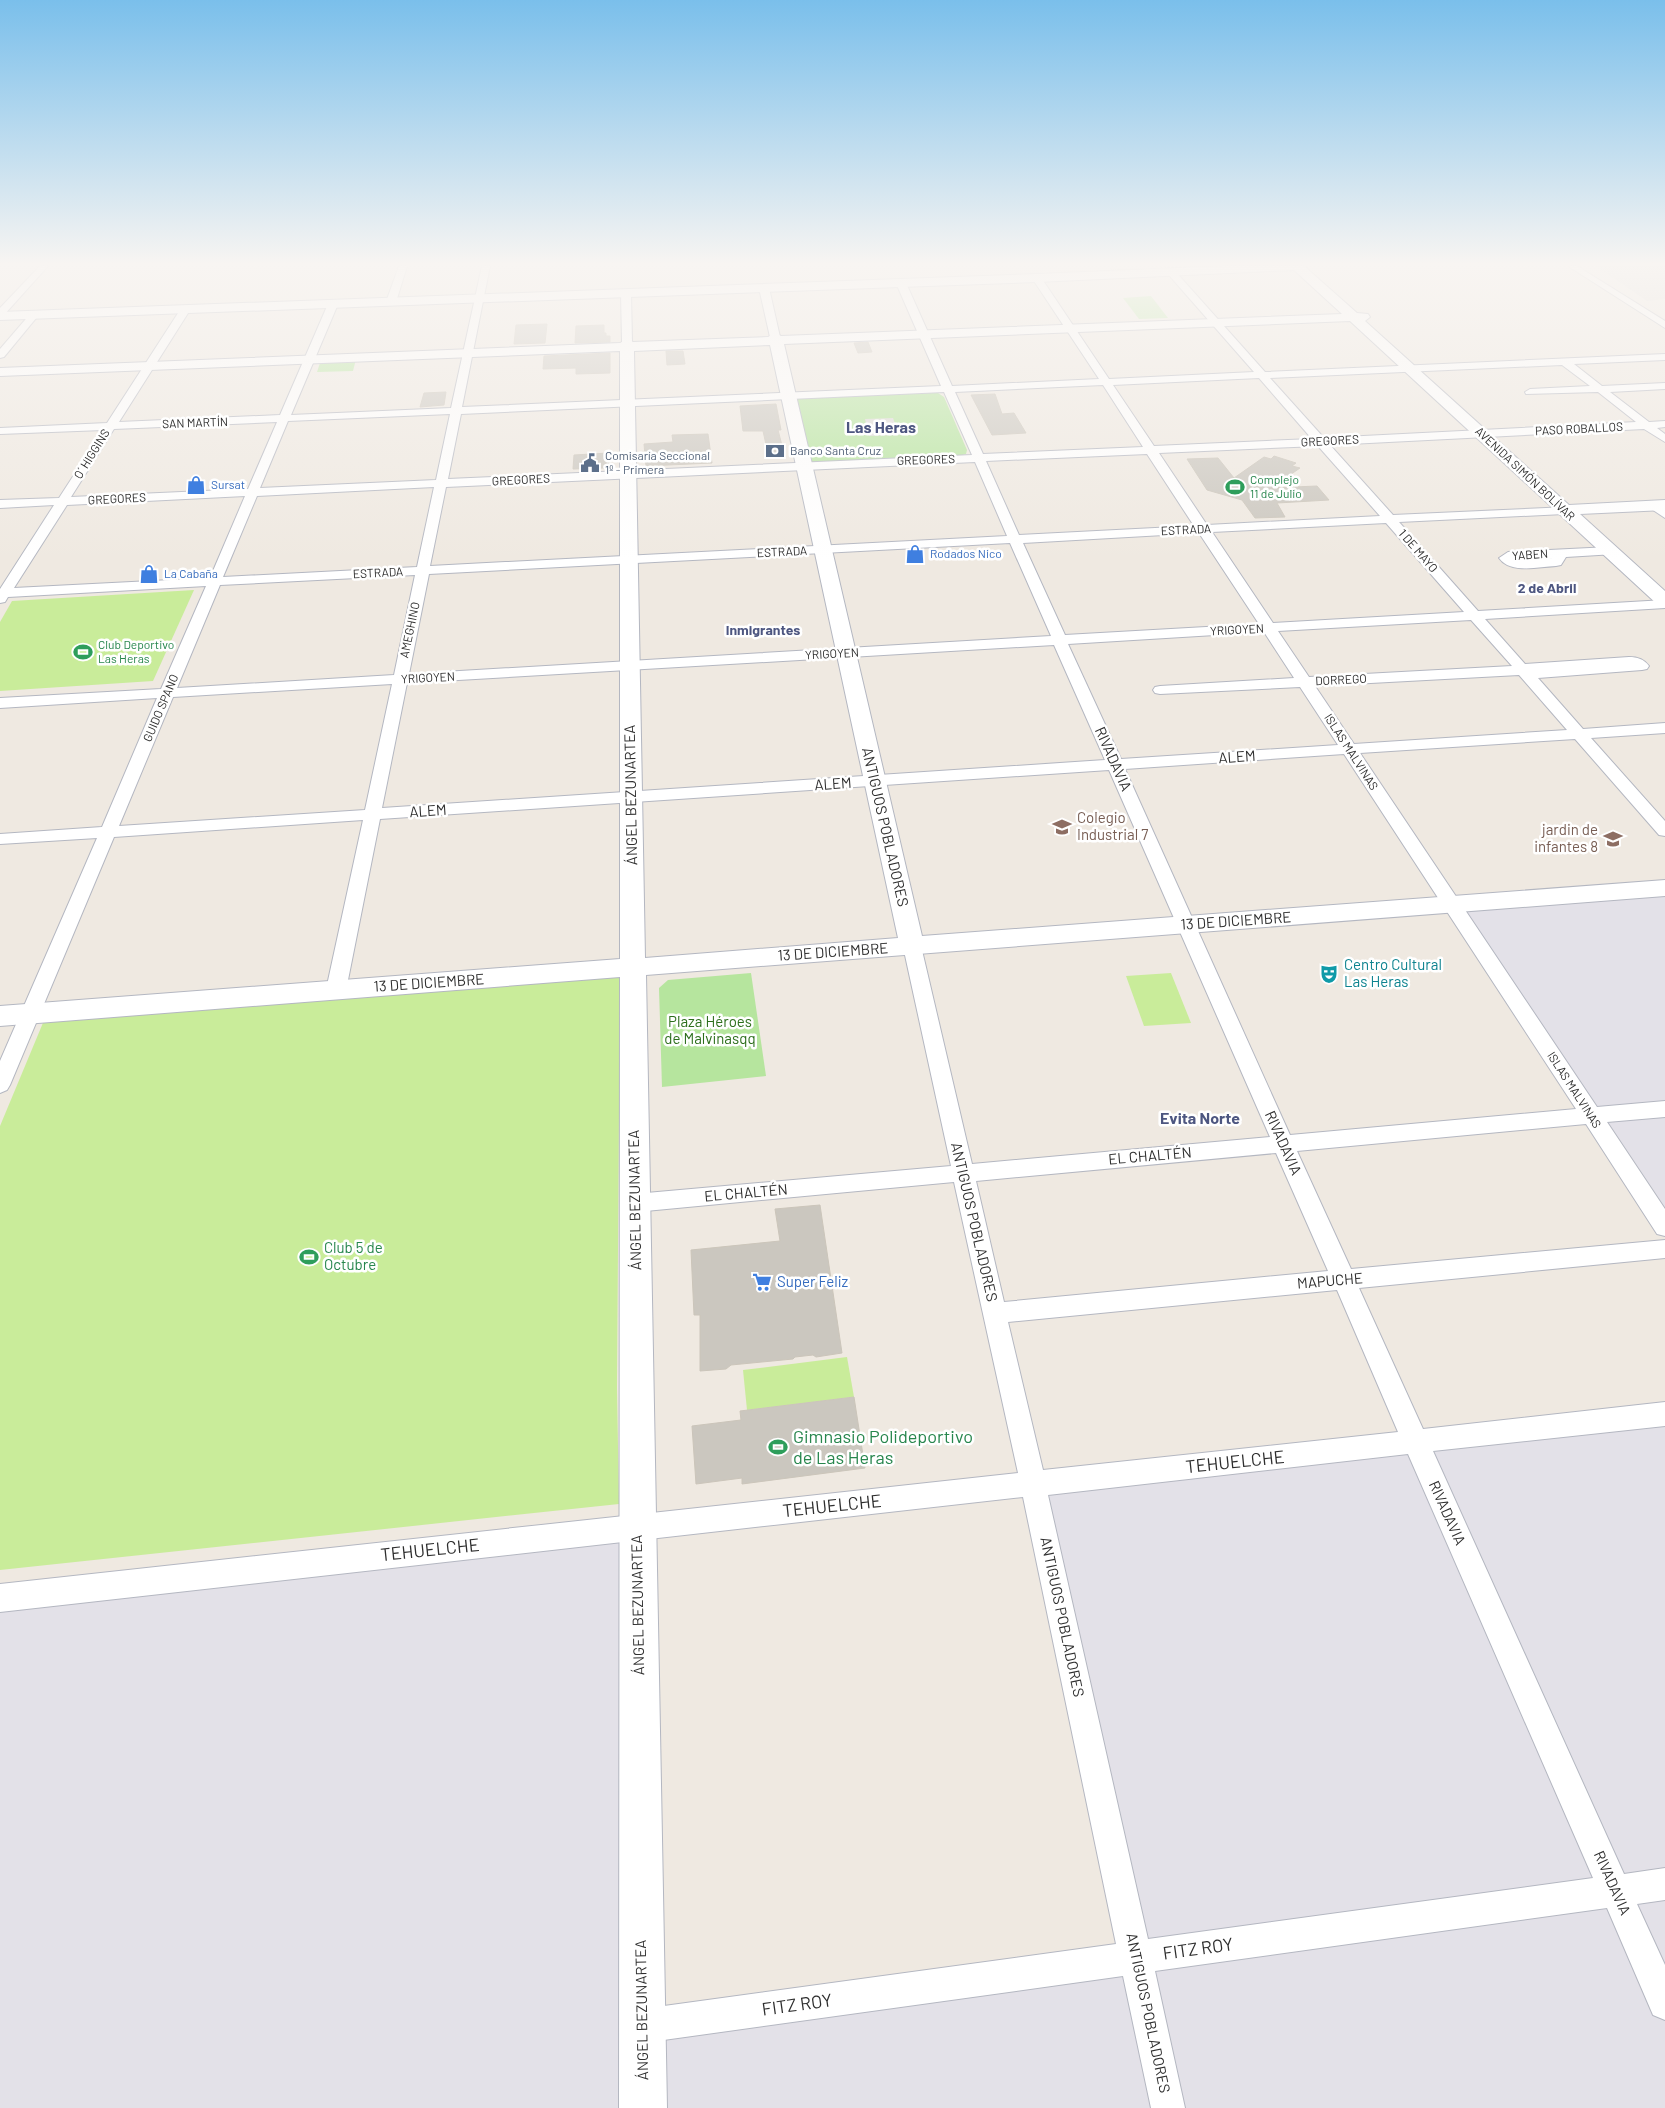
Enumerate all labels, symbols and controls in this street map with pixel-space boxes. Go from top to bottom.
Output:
street label: SAN MARTÍN [162,414,228,430]
district label: Las Heras [846,417,916,436]
street label: PASO ROBALLOS [1535,419,1623,437]
street label: AVENIDA SIMÓN BOLÍVAR [1473,423,1578,523]
street label: O´ HIGGINS [70,426,112,481]
street label: GREGORES [1300,431,1359,449]
bank icon: Banco Santa Cruz [764,440,786,462]
place label: Banco Santa Cruz [790,443,881,457]
place label: Comisaría Seccional 1º - Primera [605,448,710,476]
street label: GREGORES [897,451,955,467]
public building icon: Comisaría Seccional 1º - Primera [579,452,601,474]
street label: GREGORES [491,470,550,488]
place label: Complejo 11 de Julio [1250,472,1302,500]
shop icon: Sursat [185,474,207,496]
sports icon: Complejo 11 de Julio [1224,476,1246,498]
place label: Sursat [211,477,245,491]
street label: GREGORES [87,489,146,507]
street label: ESTRADA [1160,521,1211,537]
street label: 1 DE MAYO [1396,526,1441,575]
street label: ESTRADA [756,543,807,559]
shop icon: Rodados Nico [904,543,926,565]
place label: Rodados Nico [930,546,1002,560]
street label: YABEN [1511,546,1548,562]
shop icon: La Cabaña [138,563,160,585]
street label: ESTRADA [352,564,403,580]
place label: La Cabaña [164,566,218,580]
district label: 2 de Abril [1518,579,1576,596]
street label: AMEGHINO [396,600,422,659]
district label: Inmigrantes [726,621,800,638]
street label: YRIGOYEN [1210,621,1264,637]
place label: Club Deportivo Las Heras [98,637,174,665]
sports icon: Club Deportivo Las Heras [72,641,94,663]
street label: YRIGOYEN [805,645,859,661]
street label: YRIGOYEN [401,669,455,685]
street label: DORREGO [1315,671,1367,687]
street label: GUIDO SPANO [140,672,181,744]
street label: ISLAS MALVINAS [1322,711,1382,792]
street label: RIVADAVIA [1092,724,1136,794]
street label: ÁNGEL BEZUNARTEA [620,725,640,865]
street label: ANTIGUOS POBLADORES [859,745,913,908]
street label: ALEM [1218,746,1256,766]
street label: ALEM [814,773,852,793]
street label: ALEM [409,800,447,820]
place label: Colegio Industrial 7 [1077,808,1148,843]
school or university icon: Colegio Industrial 7 [1051,816,1073,838]
place label: jardin de infantes 8 [1534,820,1598,855]
school or university icon: jardin de infantes 8 [1602,828,1624,850]
street label: 13 DE DICIEMBRE [1180,907,1292,933]
street label: 13 DE DICIEMBRE [777,938,889,964]
place label: Centro Cultural Las Heras [1344,955,1442,990]
theatre icon: Centro Cultural Las Heras [1318,963,1340,985]
street label: 13 DE DICIEMBRE [373,969,485,995]
park label: Plaza Héroes de Malvinasqq [664,1012,756,1047]
street label: ISLAS MALVINAS [1545,1049,1605,1130]
district label: Evita Norte [1160,1108,1240,1127]
street label: RIVADAVIA [1262,1108,1306,1178]
street label: ÁNGEL BEZUNARTEA [624,1130,644,1270]
street label: ANTIGUOS POBLADORES [948,1140,1002,1303]
street label: EL CHALTÉN [1107,1142,1192,1168]
street label: EL CHALTÉN [703,1179,788,1205]
place label: Club 5 de Octubre [324,1238,383,1273]
sports icon: Club 5 de Octubre [298,1246,320,1268]
street label: MAPUCHE [1296,1268,1364,1292]
supermarket icon: Super Feliz [751,1271,773,1293]
place label: Super Feliz [777,1272,849,1290]
place label: Gimnasio Polideportivo de Las Heras [793,1425,973,1468]
sports icon: Gimnasio Polideportivo de Las Heras [767,1436,789,1458]
street label: TEHUELCHE [1184,1445,1285,1477]
street label: RIVADAVIA [1426,1478,1470,1548]
street label: TEHUELCHE [781,1489,882,1521]
street label: TEHUELCHE [379,1533,480,1565]
street label: ÁNGEL BEZUNARTEA [627,1535,647,1675]
street label: ANTIGUOS POBLADORES [1037,1535,1089,1698]
street label: RIVADAVIA [1591,1848,1635,1918]
street label: ANTIGUOS POBLADORES [1123,1931,1175,2094]
street label: FITZ ROY [1161,1932,1234,1964]
street label: ÁNGEL BEZUNARTEA [631,1940,651,2080]
street label: FITZ ROY [760,1988,833,2020]

